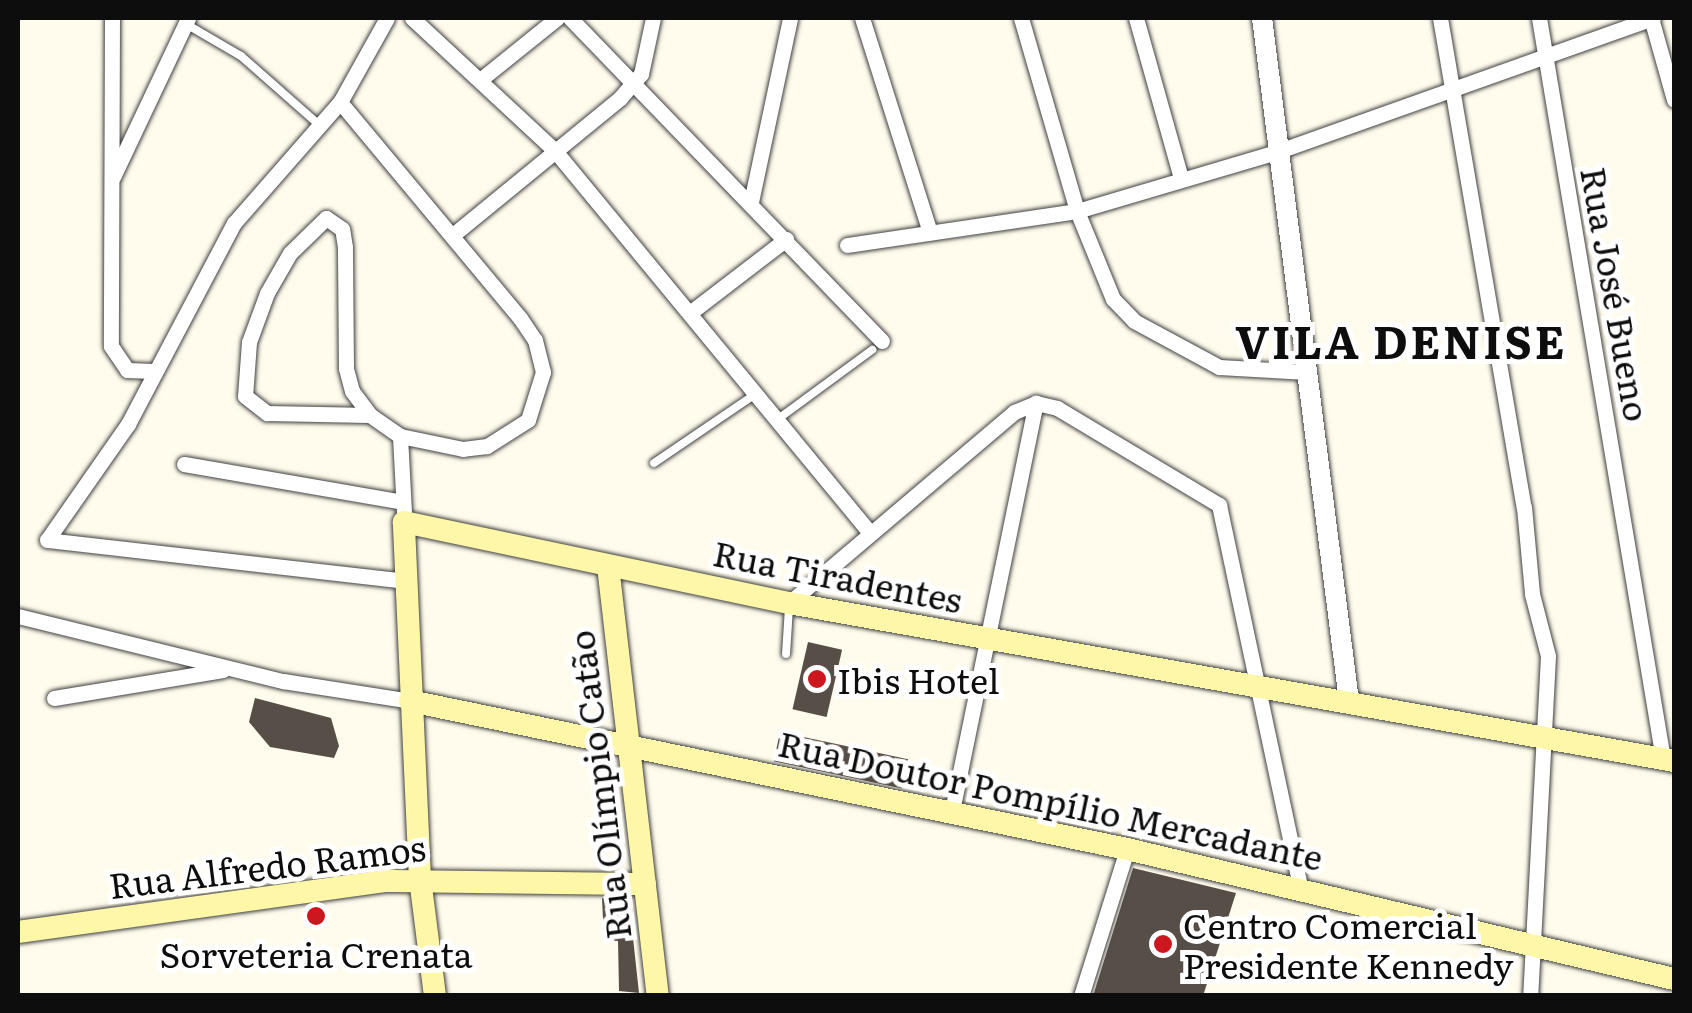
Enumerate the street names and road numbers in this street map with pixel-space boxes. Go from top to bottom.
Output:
street label: Rua José Bueno [1574,164,1660,424]
street label: Rua Tiradentes [710,530,966,620]
street label: Rua Olímpio Catão [558,628,638,942]
street label: Rua Doutor Pompílio Mercadante [775,721,1327,877]
street label: Rua Alfredo Ramos [106,825,428,905]

